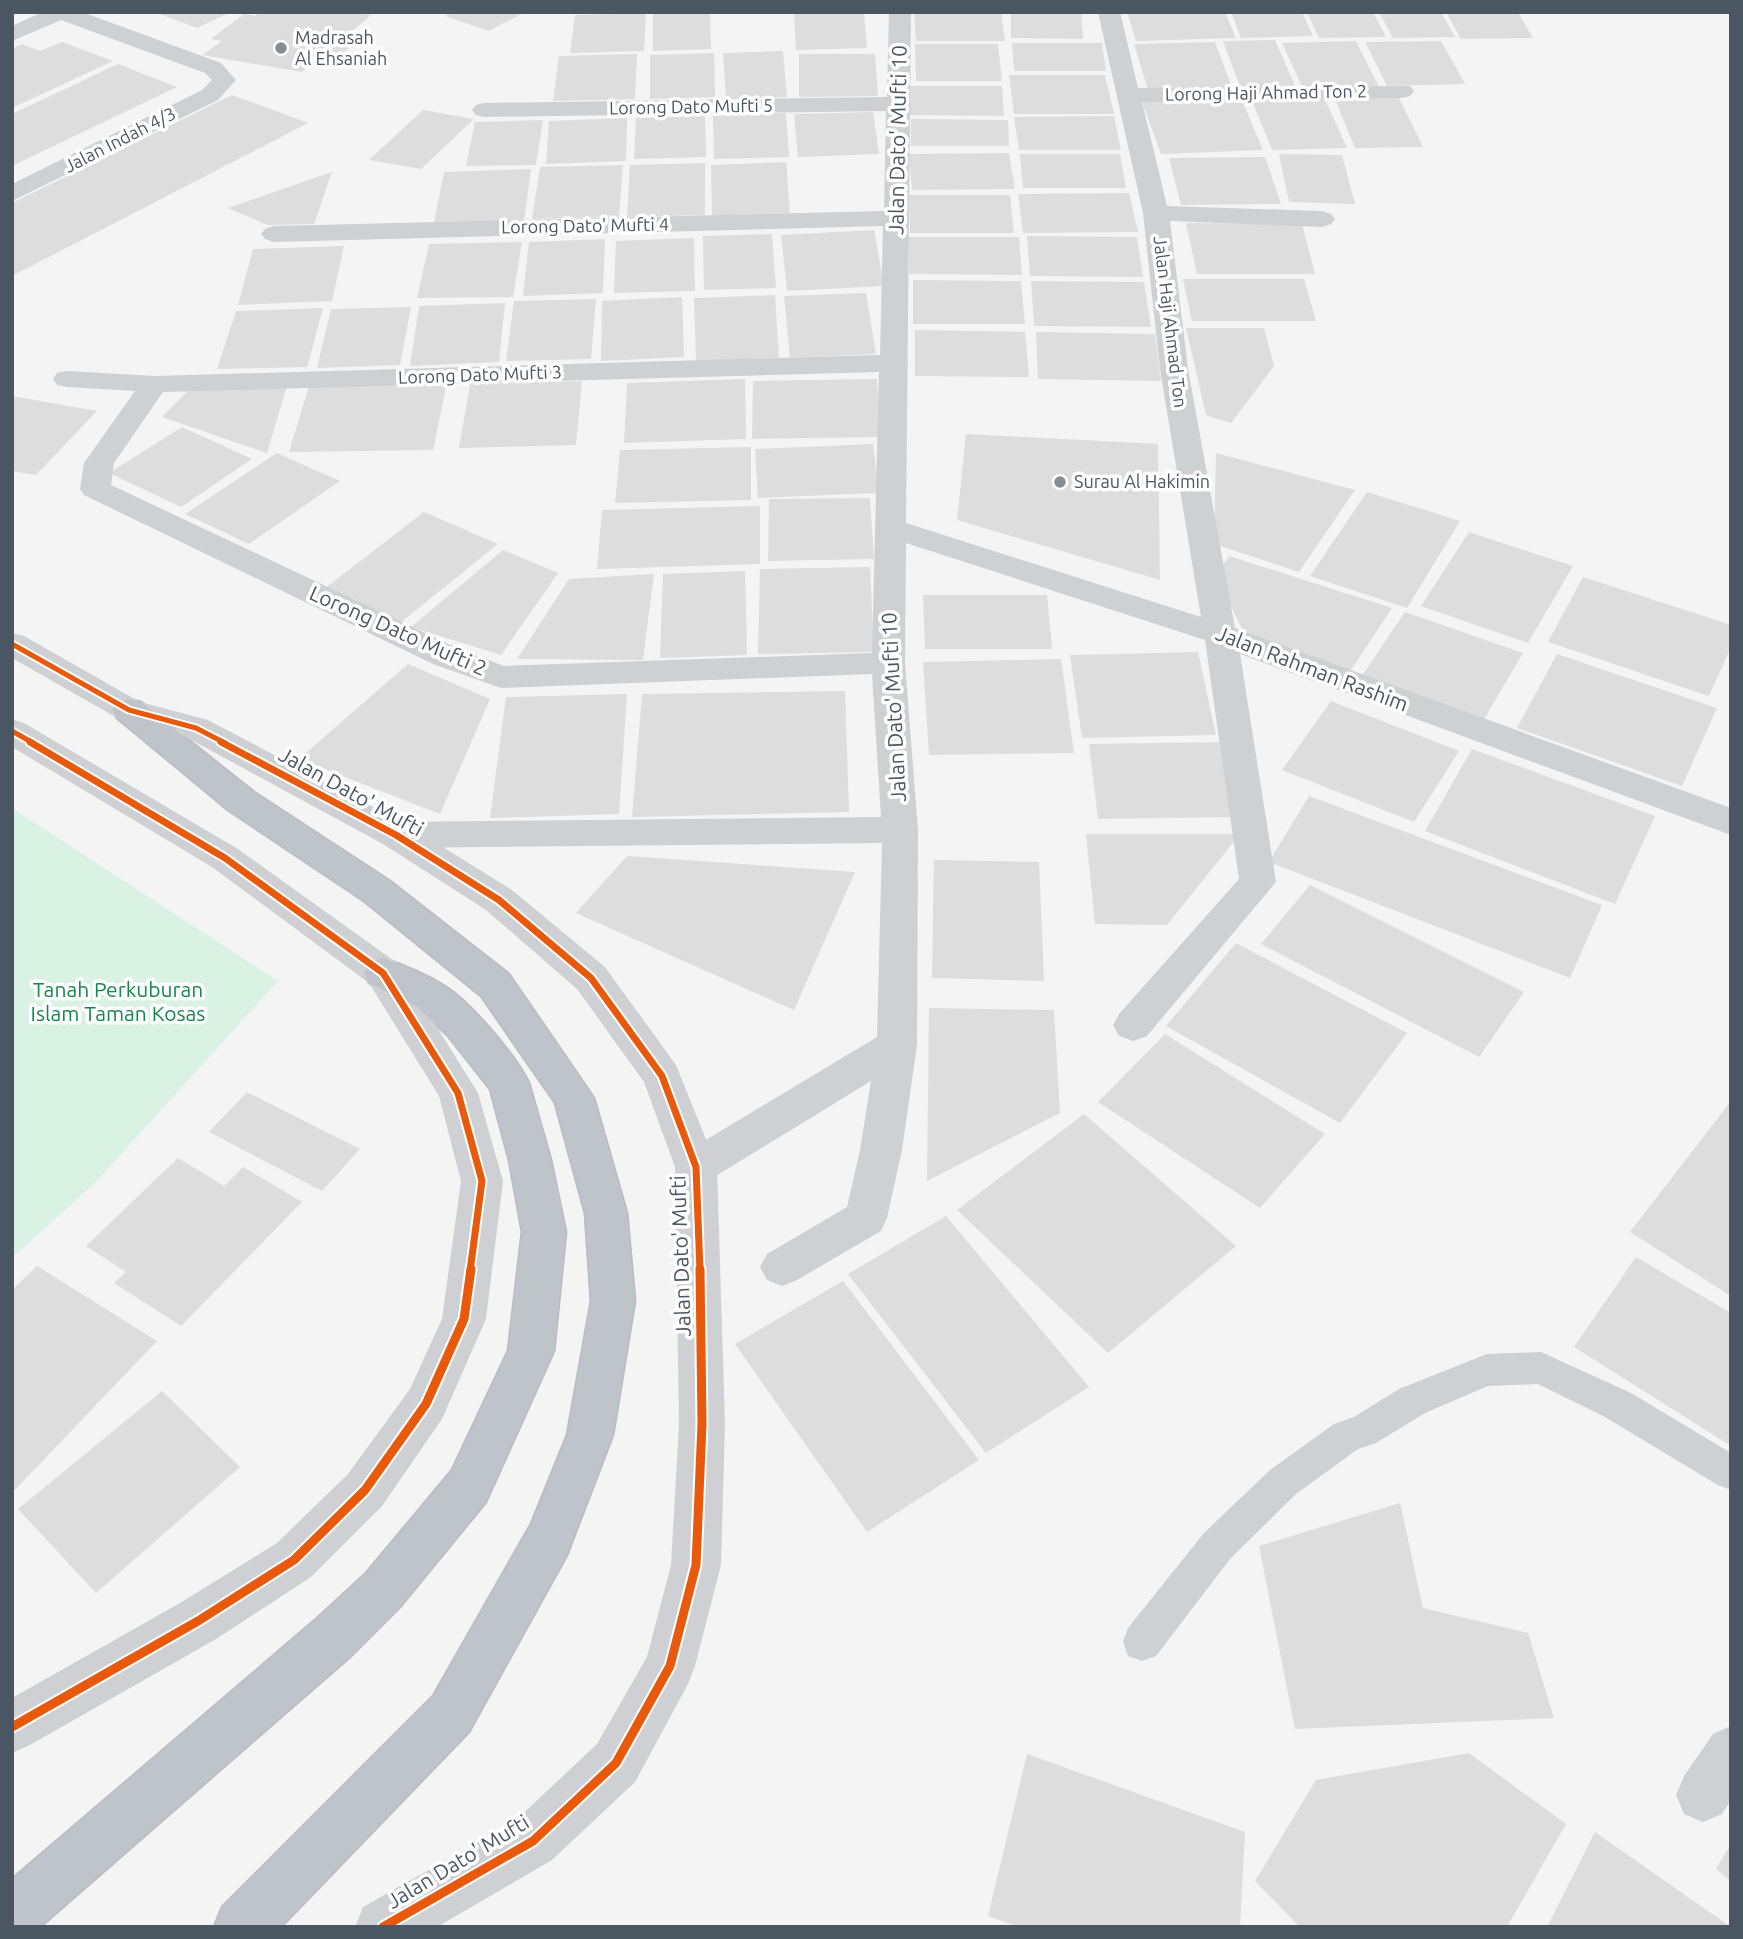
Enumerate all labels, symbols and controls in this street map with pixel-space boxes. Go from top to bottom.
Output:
place label: Madrasah Al Ehsaniah [295,27,387,68]
marker: Madrasah Al Ehsaniah [273,40,289,56]
street label: Jalan Dato' Mufti 10 [883,45,911,235]
street label: Lorong Haji Ahmad Ton 2 [1165,80,1367,104]
street label: Lorong Dato Mufti 5 [609,95,773,117]
street label: Jalan Indah 4/3 [60,102,179,176]
street label: Lorong Dato' Mufti 4 [501,214,669,236]
street label: Jalan Haji Ahmad Ton [1151,235,1191,409]
street label: Lorong Dato Mufti 3 [398,361,562,387]
place label: Surau Al Hakimin [1074,471,1210,491]
marker: Surau Al Hakimin [1052,474,1068,490]
street label: Lorong Dato Mufti 2 [306,580,491,680]
street label: Jalan Dato' Mufti 10 [876,612,910,803]
street label: Jalan Rahman Rashim [1213,620,1412,716]
street label: Jalan Dato' Mufti [275,742,428,841]
park label: Tanah Perkuburan Islam Taman Kosas [31,977,205,1025]
street label: Jalan Dato' Mufti [665,1175,695,1337]
street label: Jalan Dato' Mufti [382,1809,533,1913]

